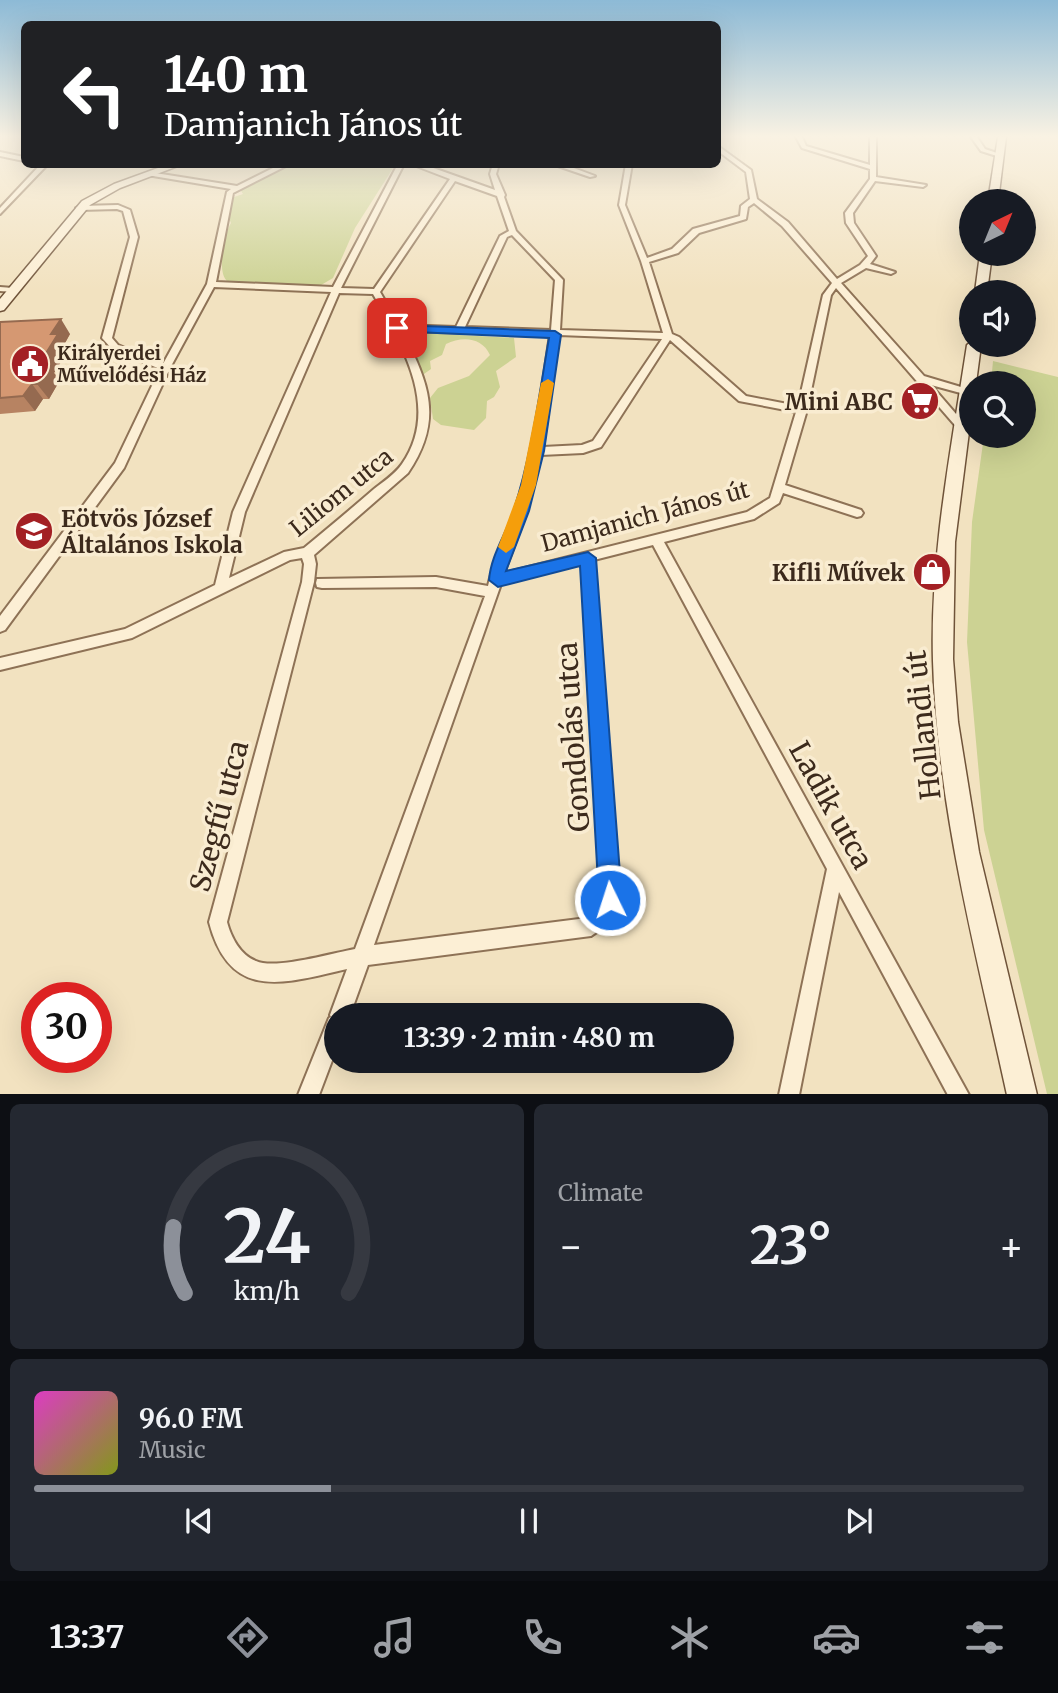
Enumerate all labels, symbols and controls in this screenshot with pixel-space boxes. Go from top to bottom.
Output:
text: 140 m [164,44,308,105]
icon: left [49,49,140,140]
text: Damjanich János út [164,105,462,145]
north arrow [959,189,1036,266]
map controls [959,189,1036,448]
button: sound [959,280,1036,357]
pin [367,298,427,358]
icon: arrive [378,309,416,347]
place label: Királyerdei Művelődési Ház [57,341,207,387]
public building icon: Királyerdei Művelődési Ház [9,343,51,385]
button: search [959,371,1036,448]
supermarket icon: Mini ABC [899,380,941,422]
place label: Mini ABC [785,387,893,416]
street label: Liliom utca [284,442,398,542]
street label: Damjanich János út [538,474,752,558]
place label: Eötvös József Általános Iskola [60,504,243,559]
school or university icon: Eötvös József Általános Iskola [13,510,55,552]
shop icon: Kifli Művek [911,551,953,593]
place label: Kifli Művek [772,558,905,587]
street label: Gondolás utca [548,641,598,833]
street label: Hollandi út [897,649,949,801]
street label: Ladik utca [781,735,881,875]
street label: Szegfű utca [182,736,256,896]
position arrow [573,863,647,937]
speed limit sign: 30 [21,982,112,1073]
text: 13:39 · 2 min · 480 m [403,1021,655,1054]
text: Climate [558,1178,643,1207]
text: 24 [223,1191,311,1283]
text: 23° [750,1213,832,1278]
text: − [558,1223,583,1270]
text: + [999,1223,1024,1270]
text: km/h [234,1274,300,1306]
text: 96.0 FM [139,1402,243,1435]
text: Music [139,1435,206,1464]
icon: previous [180,1502,218,1540]
icon: pause [510,1502,548,1540]
icon: next [840,1502,878,1540]
icon: directions [223,1613,272,1662]
icon: music [370,1613,419,1662]
icon: phone [518,1613,567,1662]
icon: climate [665,1613,714,1662]
icon: car [812,1613,861,1662]
icon: filters [960,1613,1009,1662]
text: 13:37 [49,1617,124,1657]

